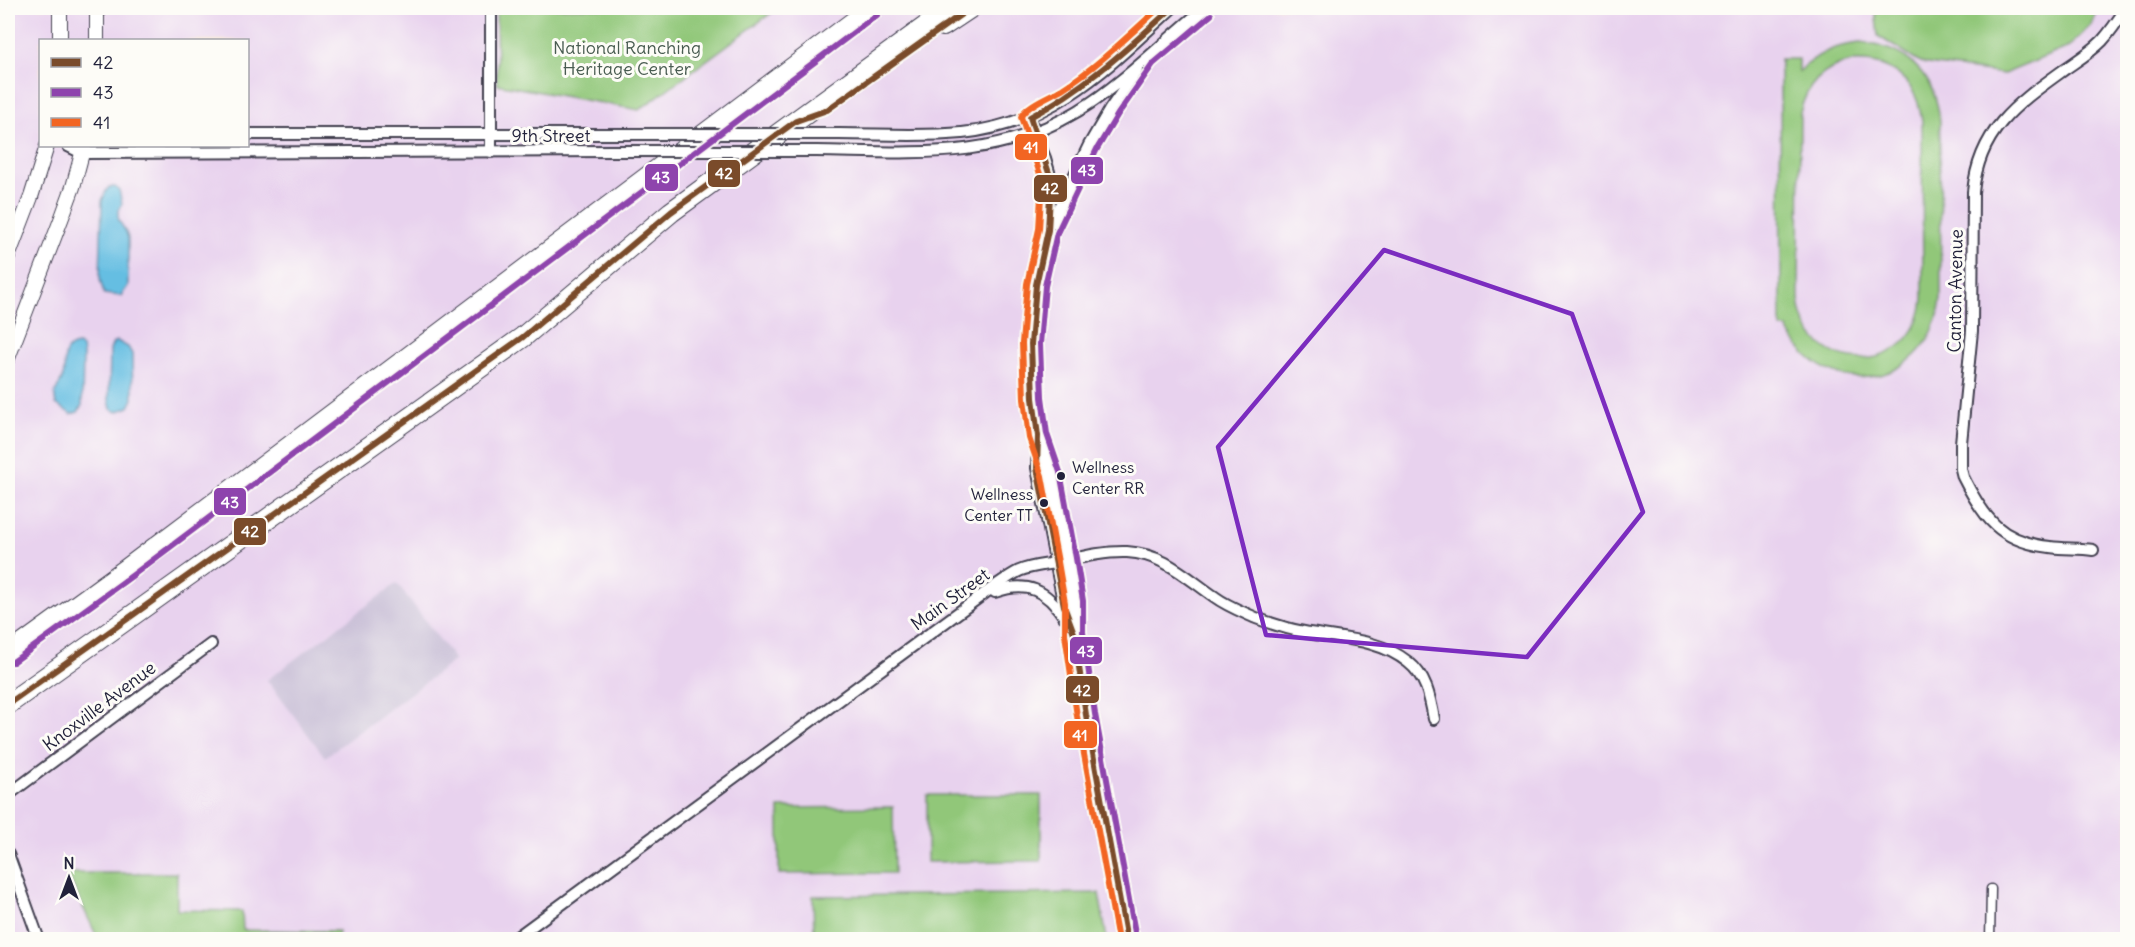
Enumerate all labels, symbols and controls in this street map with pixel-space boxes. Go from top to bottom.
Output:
park label: National Ranching Heritage Center [553,36,701,80]
legend [39,39,249,147]
text: 42 [93,51,113,74]
text: 43 [93,81,114,104]
text: 41 [93,111,110,134]
street label: 9th Street [511,124,591,147]
line badge: 41 [1014,133,1048,161]
text: 41 [1023,137,1039,157]
line badge: 43 [1070,156,1104,185]
line badge: 42 [707,159,741,188]
text: 43 [1078,160,1096,180]
line badge: 43 [644,163,679,192]
text: 42 [715,163,733,183]
text: 43 [652,167,670,187]
line badge: 42 [1033,174,1068,203]
text: 42 [1041,178,1059,198]
street label: Canton Avenue [1942,229,1968,353]
place label: Wellness Center RR [1072,457,1144,498]
marker: Wellness Center RR [1055,470,1067,482]
place label: Wellness Center TT [964,484,1033,525]
line badge: 43 [213,487,247,516]
text: 43 [221,492,239,512]
marker: Wellness Center TT [1038,497,1050,509]
line badge: 42 [233,517,267,546]
text: 42 [241,521,259,541]
street label: Main Street [906,563,994,635]
line badge: 43 [1069,636,1103,665]
text: 43 [1077,641,1095,661]
street label: Knoxville Avenue [38,656,160,756]
line badge: 42 [1065,675,1100,704]
text: 42 [1073,680,1091,700]
line badge: 41 [1063,720,1098,749]
text: 41 [1072,725,1088,745]
north arrow [39,848,99,908]
text: N [63,853,75,873]

